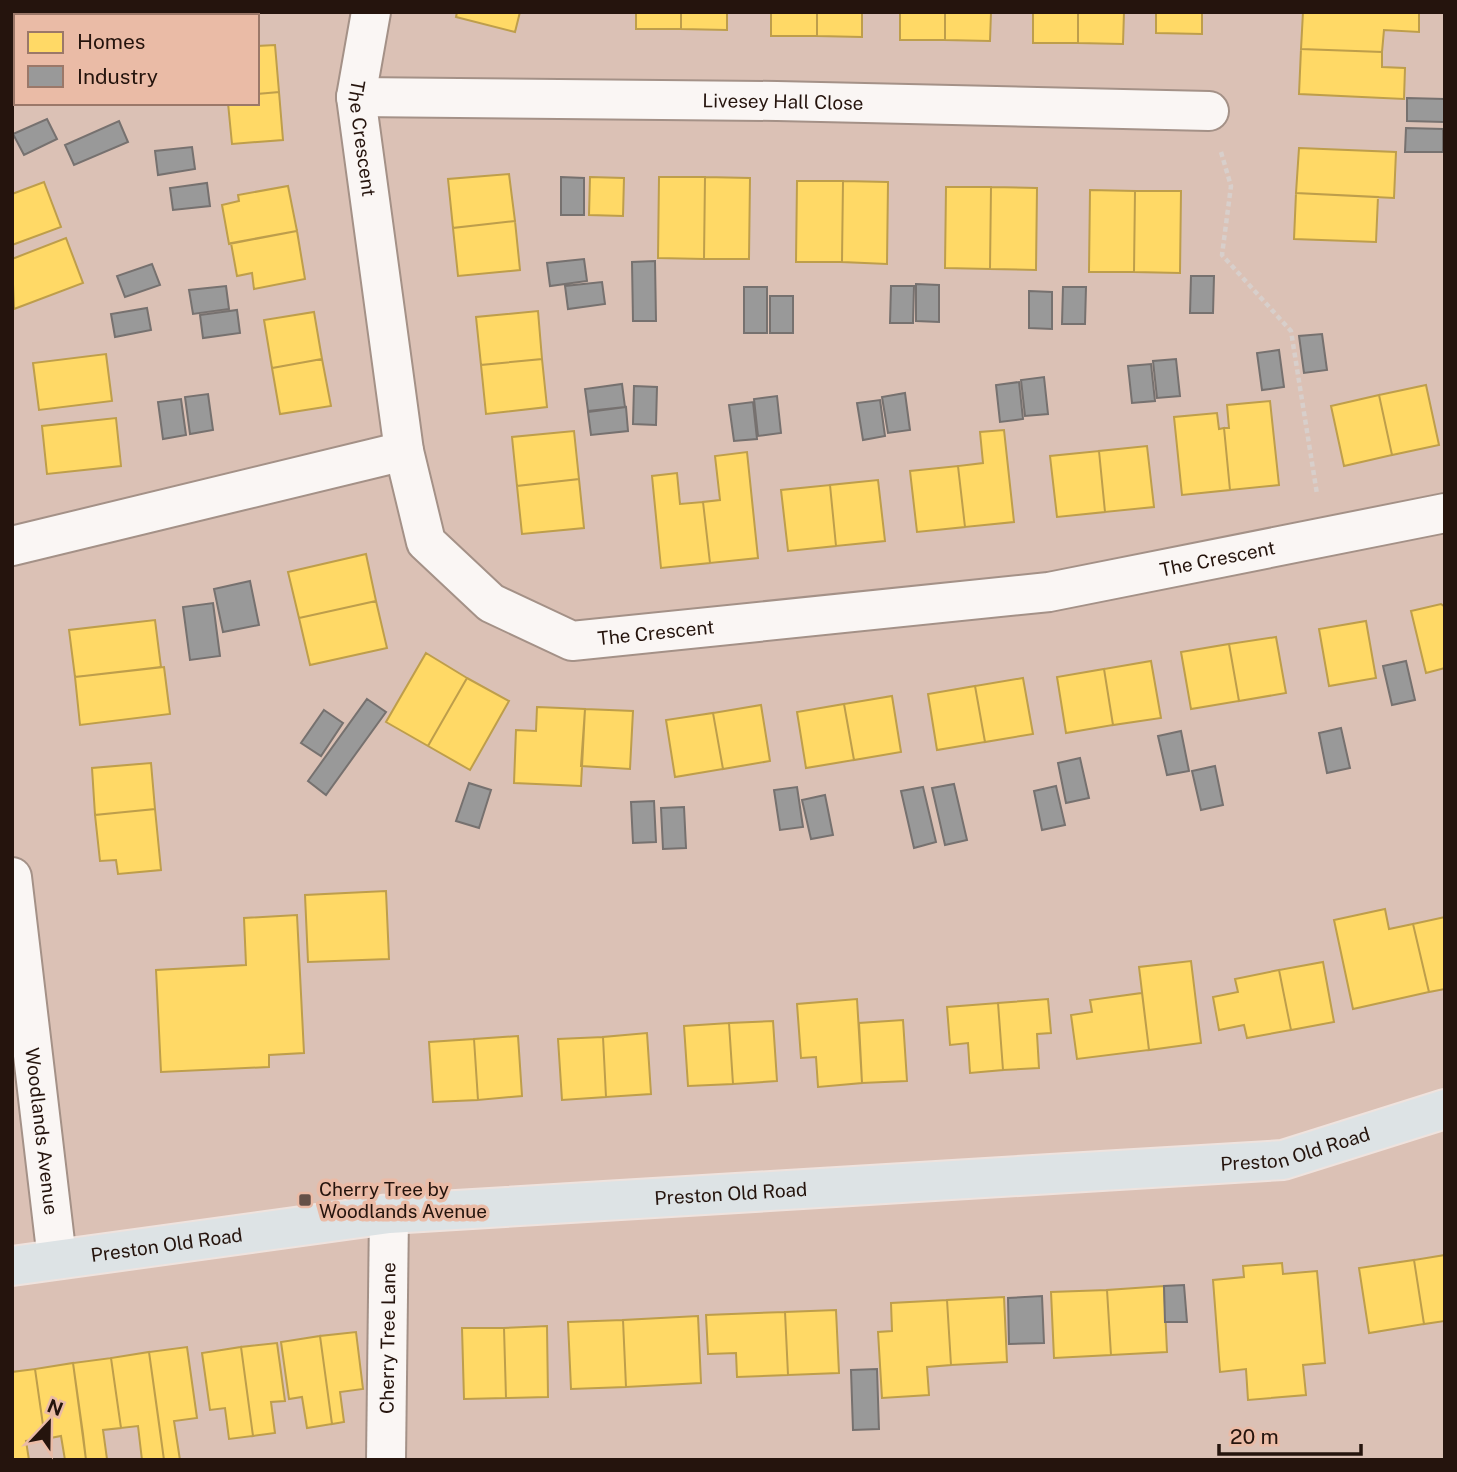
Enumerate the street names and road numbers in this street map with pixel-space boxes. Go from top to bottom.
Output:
street label: The Crescent [344,78,380,198]
street label: Livesey Hall Close [702,89,864,114]
street label: The Crescent [1158,536,1277,581]
street label: The Crescent [596,615,715,649]
street label: Woodlands Avenue [21,1046,63,1216]
street label: Preston Old Road [1220,1122,1372,1175]
street label: Preston Old Road [654,1178,808,1209]
street label: Preston Old Road [89,1223,244,1266]
street label: Cherry Tree Lane [376,1262,399,1414]

